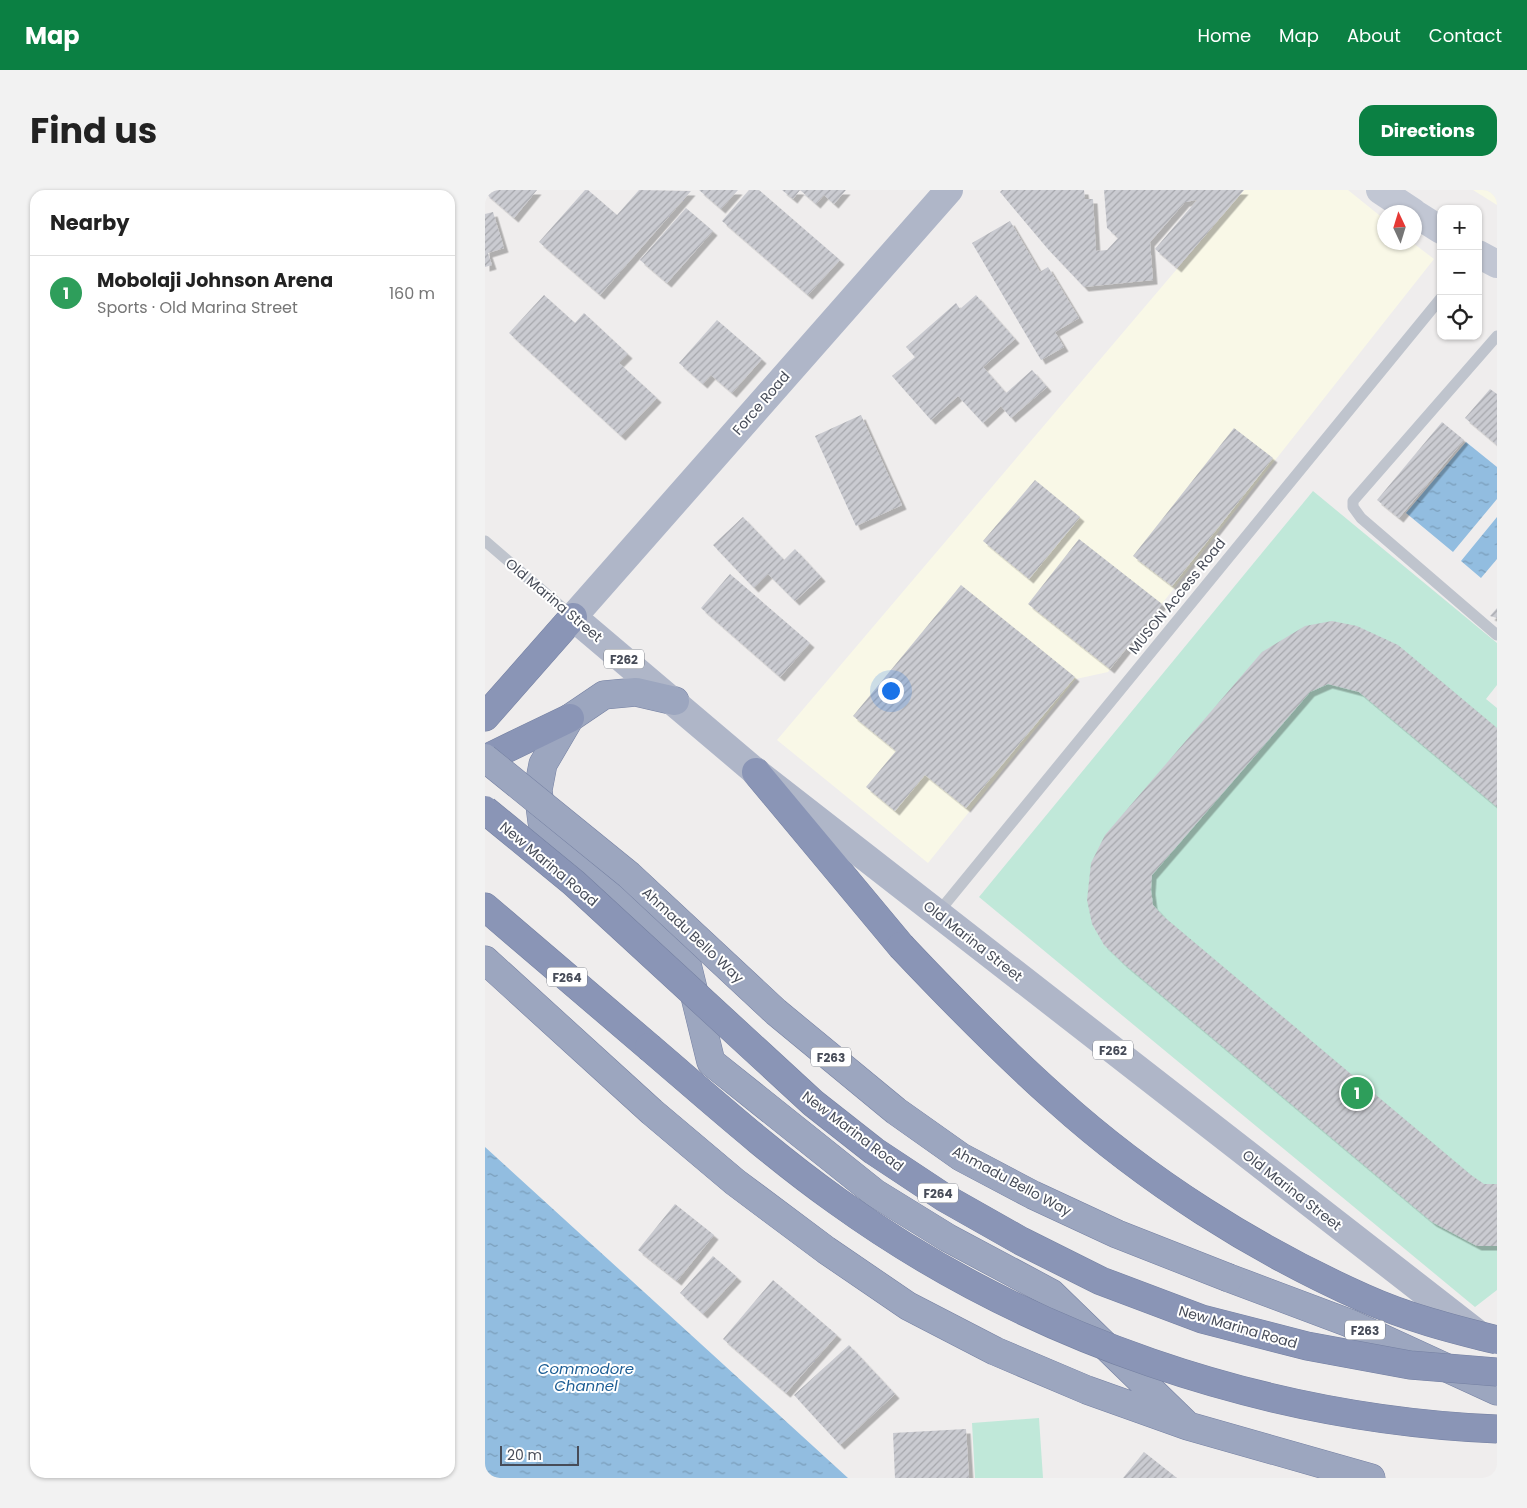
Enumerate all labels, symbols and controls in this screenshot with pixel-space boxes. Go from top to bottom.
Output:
text: Map [25,19,80,52]
text: Home [1197,23,1251,48]
text: Map [1279,23,1319,48]
text: About [1347,23,1401,48]
text: Contact [1429,23,1502,48]
button: Directions [1359,105,1497,156]
text: Find us [30,106,157,155]
north arrow [1377,205,1422,250]
map controls [1437,205,1482,340]
button: + [1437,205,1482,250]
text: Nearby [50,208,130,237]
button: − [1437,250,1482,295]
text: Mobolaji Johnson Arena [97,267,333,294]
text: 1 [63,282,69,305]
text: 160 m [389,282,435,305]
button: locate [1437,295,1482,340]
text: Sports · Old Marina Street [97,296,298,319]
street label: Force Road [728,367,794,439]
street label: MUSON Access Road [1124,534,1230,658]
street label: Old Marina Street [501,553,607,647]
road number: F262 [604,649,644,668]
your location [878,678,904,704]
street label: New Marina Road [496,817,602,911]
street label: Ahmadu Bello Way [638,883,748,988]
street label: Old Marina Street [919,896,1027,986]
road number: F264 [547,968,587,986]
road number: F262 [1093,1040,1133,1060]
road number: F263 [811,1048,851,1066]
pin: 1 [1341,1074,1373,1112]
street label: New Marina Road [798,1086,908,1176]
street label: Ahmadu Bello Way [949,1141,1075,1221]
street label: Old Marina Street [1238,1145,1346,1235]
road number: F264 [918,1184,958,1202]
street label: New Marina Road [1176,1301,1300,1353]
road number: F263 [1345,1320,1385,1340]
water label: Commodore Channel [538,1358,634,1396]
scale bar [500,1443,579,1466]
text: 20 m [507,1445,542,1465]

